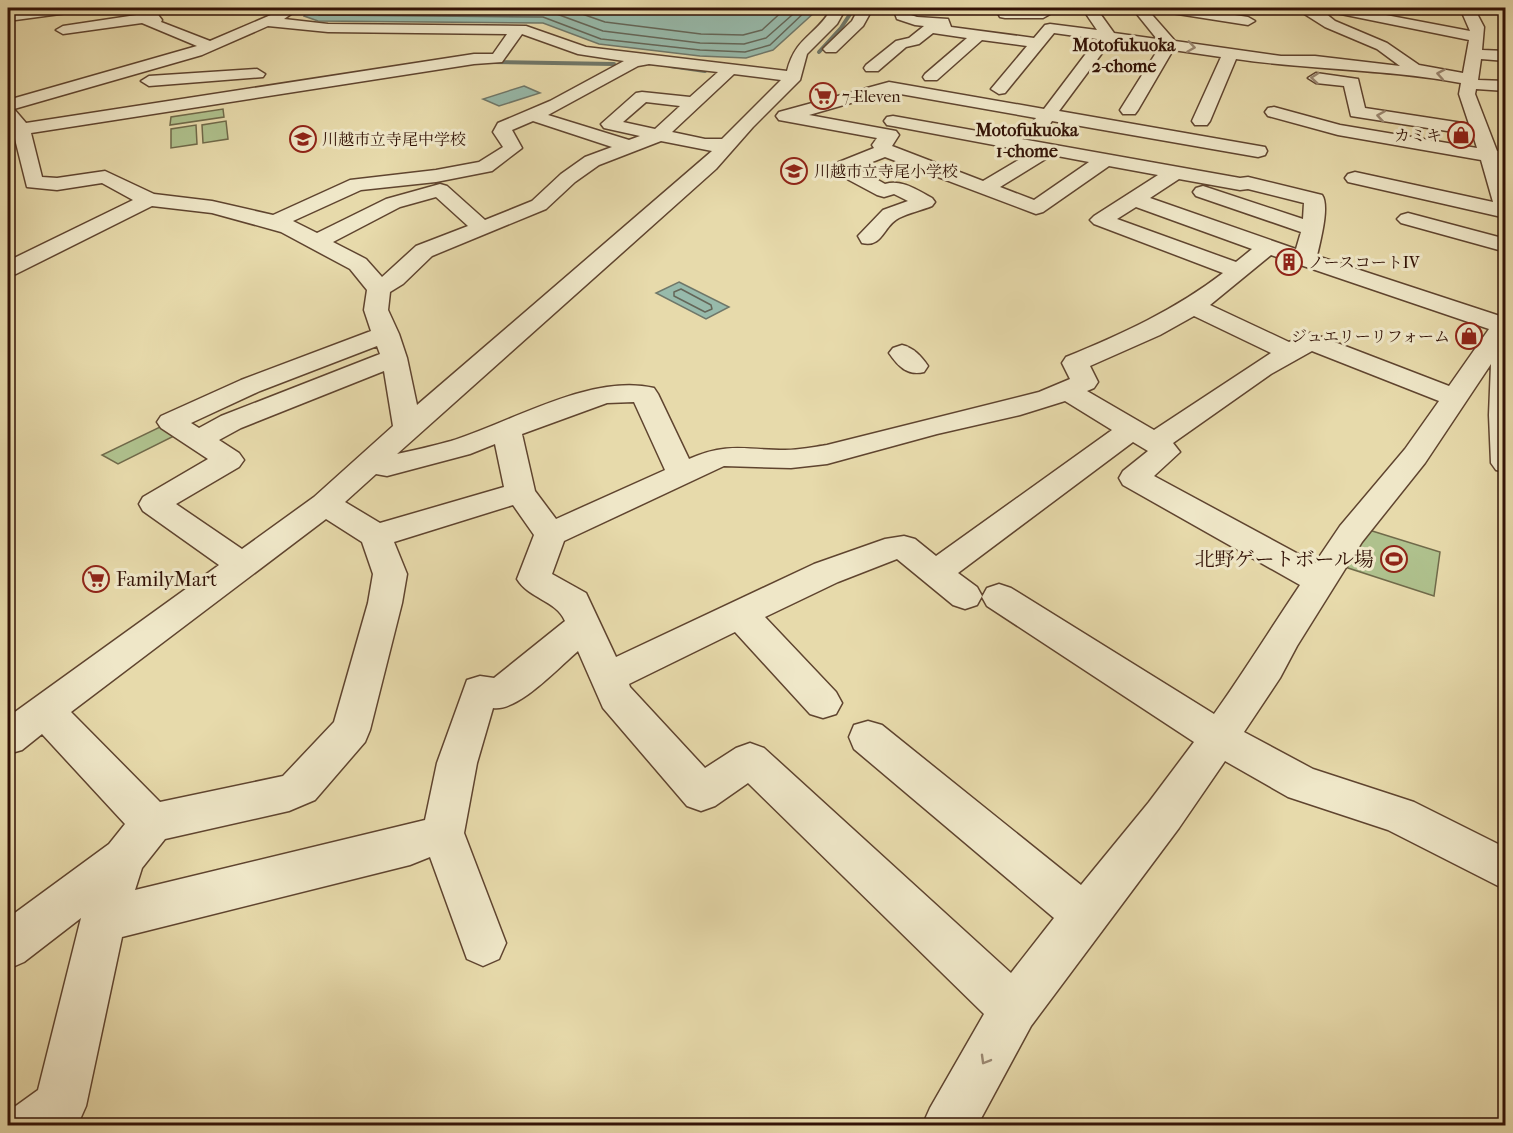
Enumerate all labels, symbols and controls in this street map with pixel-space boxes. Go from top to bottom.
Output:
district label: Motofukuoka 2-chome [1072,35,1176,77]
one-way arrow [1187,40,1196,53]
one-way arrow [1437,68,1447,81]
one-way arrow [1311,72,1320,85]
supermarket icon: 7-Eleven [808,81,838,111]
place label: 7-Eleven [842,87,901,106]
one-way arrow [1377,111,1386,123]
district label: Motofukuoka 1-chome [975,120,1079,162]
shop icon: カミキ [1446,120,1476,150]
school or university icon: 川越市立寺尾中学校 [288,124,318,154]
place label: カミキ [1394,126,1442,145]
place label: 川越市立寺尾中学校 [322,130,466,149]
school or university icon: 川越市立寺尾小学校 [779,156,809,186]
place label: 川越市立寺尾小学校 [814,162,958,181]
building icon: ノースコートIV [1274,247,1304,277]
place label: ノースコートIV [1308,253,1420,272]
shop icon: ジュエリーリフォーム [1454,321,1484,351]
place label: ジュエリーリフォーム [1291,327,1450,346]
sports icon: 北野ゲートボール場 [1379,544,1409,574]
place label: 北野ゲートボール場 [1194,548,1374,571]
supermarket icon: FamilyMart [81,564,111,594]
place label: FamilyMart [116,568,217,591]
one-way arrow [981,1054,993,1064]

